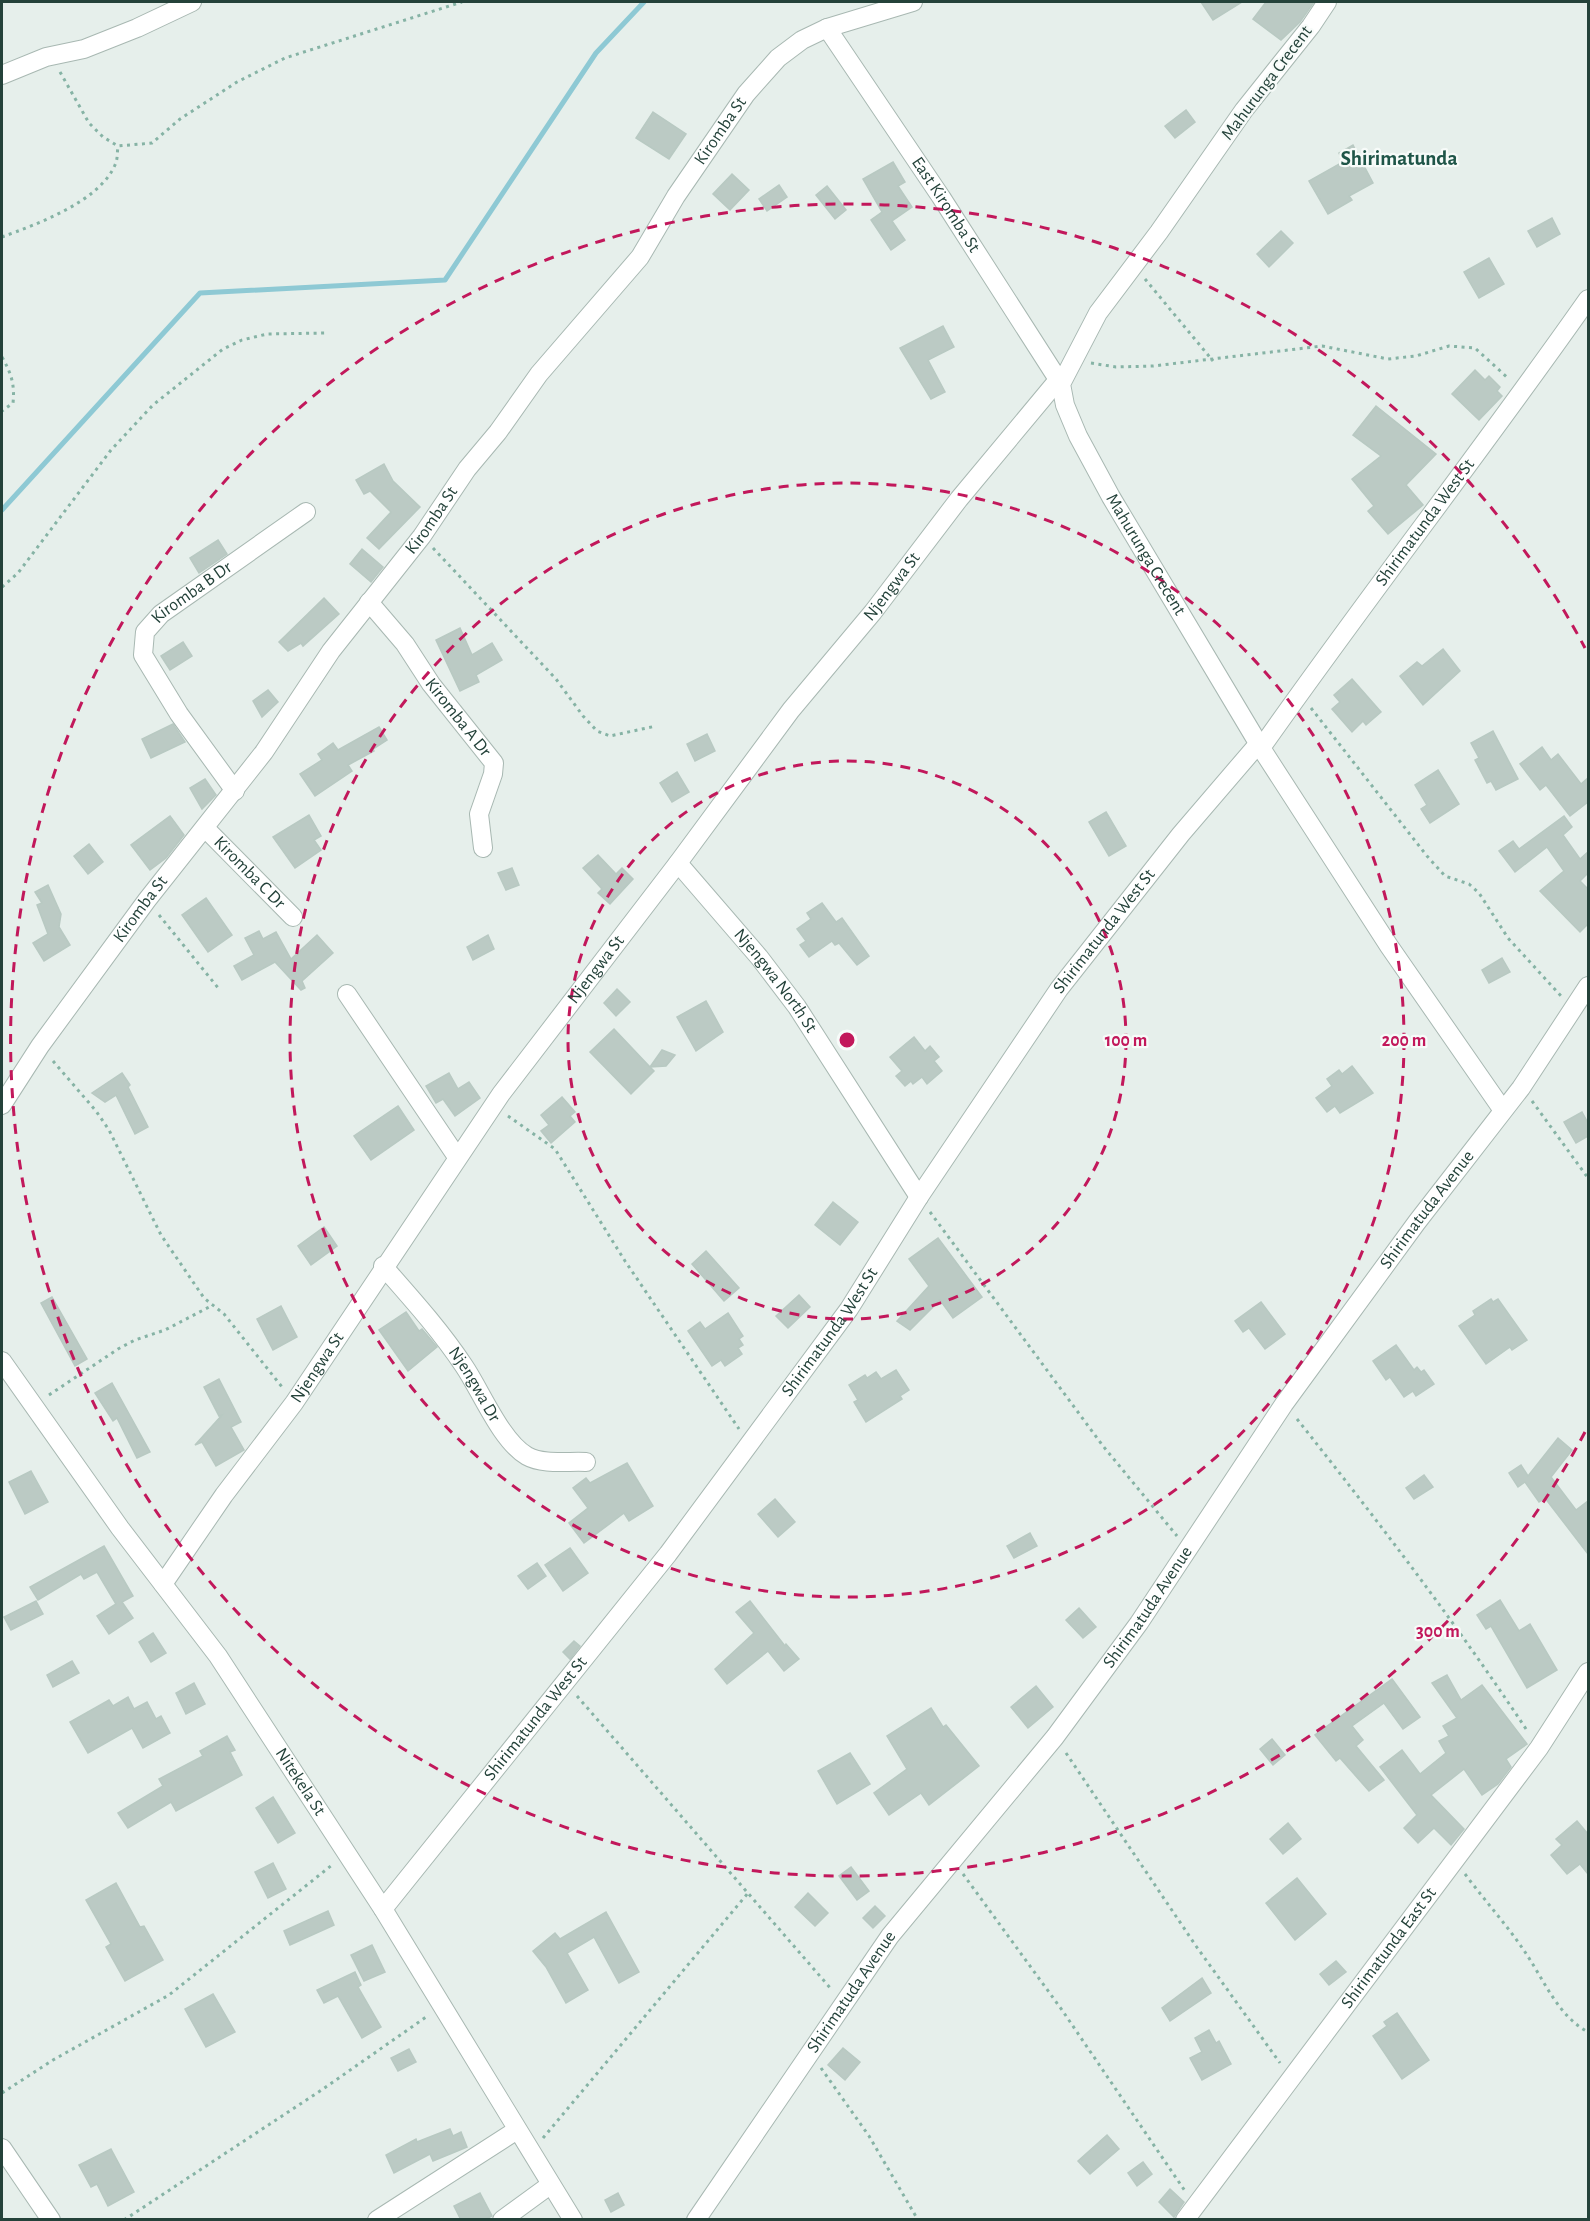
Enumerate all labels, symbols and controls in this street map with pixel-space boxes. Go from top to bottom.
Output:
street label: Mahurunga Crecent [1218,22,1316,144]
street label: Kiromba St [691,94,750,168]
district label: Shirimatunda [1340,148,1458,169]
street label: East Kiromba St [908,154,983,256]
street label: Shirimatunda West St [1373,455,1478,589]
street label: Kiromba St [402,483,462,558]
street label: Mahurunga Crecent [1102,491,1189,619]
street label: Njengwa St [860,549,924,625]
street label: Kiromba B Dr [148,558,235,627]
street label: Kiromba A Dr [421,675,494,760]
street label: Kiromba C Dr [210,833,289,912]
street label: Shirimatunda West St [1050,866,1159,997]
street label: Kiromba St [110,872,171,946]
street label: Njengwa North St [730,926,820,1036]
street label: Njengwa St [564,932,628,1007]
centre of rings [837,1030,857,1050]
text: 100 m [1105,1032,1147,1050]
text: 200 m [1382,1032,1426,1050]
street label: Shirimatuda Avenue [1377,1147,1478,1272]
street label: Shirimatunda West St [779,1264,881,1400]
street label: Njengwa St [288,1329,348,1406]
street label: Njengwa Dr [445,1344,504,1426]
street label: Shirimatuda Avenue [1100,1543,1196,1671]
text: 300 m [1416,1623,1460,1641]
street label: Shirimatunda West St [481,1653,591,1784]
street label: Nitekela St [272,1745,329,1819]
street label: Shirimatunda East St [1338,1884,1440,2012]
street label: Shirimatuda Avenue [804,1928,899,2056]

